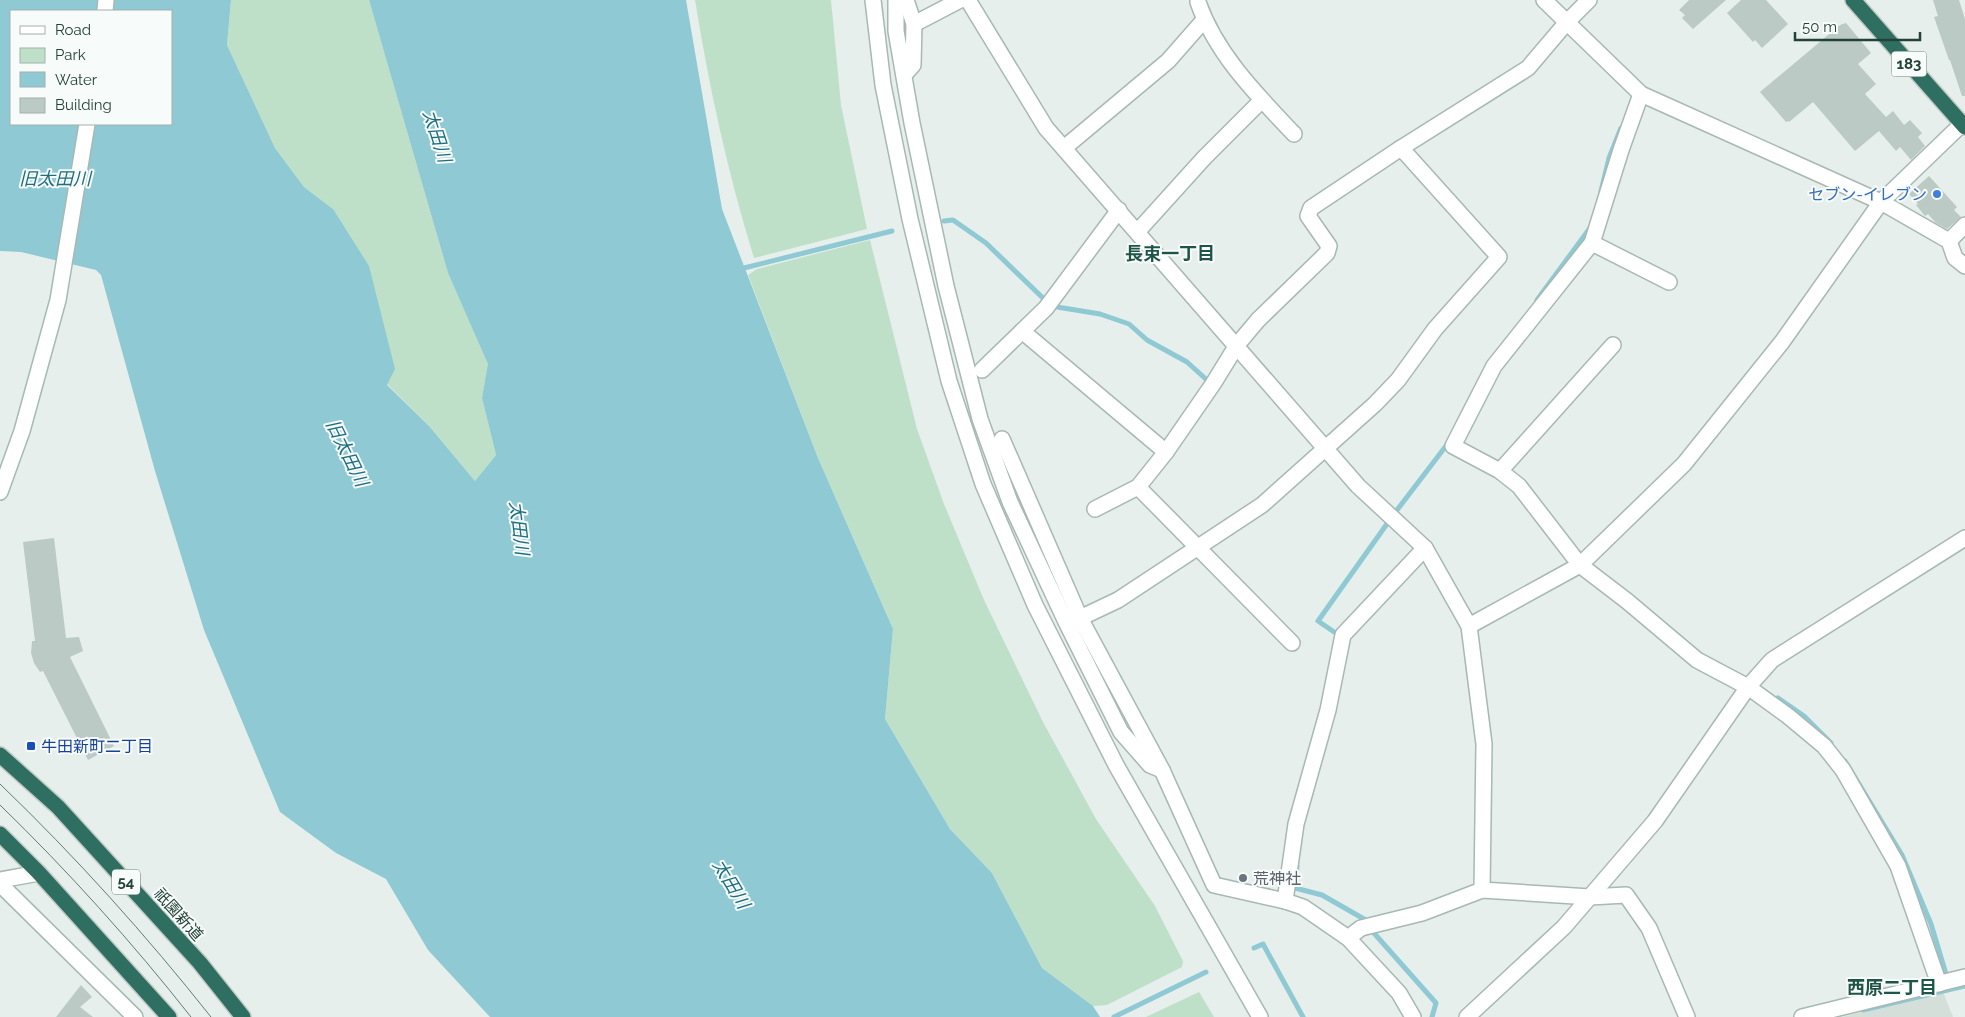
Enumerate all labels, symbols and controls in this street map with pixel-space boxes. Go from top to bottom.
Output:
legend [10,10,172,125]
scale bar [1795,10,1920,42]
text: 50 m [1802,18,1837,36]
text: Road [55,21,91,39]
text: Park [55,46,86,64]
road number: 183 [1892,52,1926,76]
text: Water [55,71,98,89]
text: Building [55,96,112,114]
water label: 太田川 [419,107,456,167]
water label: 旧太田川 [19,168,93,189]
place label: セブン-イレブン [1808,185,1927,204]
marker: セブン-イレブン [1931,188,1943,200]
district label: 長束一丁目 [1125,243,1215,264]
water label: 旧太田川 [322,416,374,492]
water label: 太田川 [506,500,533,558]
place label: 牛田新町二丁目 [41,737,153,756]
marker: 牛田新町二丁目 [25,740,37,752]
water label: 太田川 [709,855,755,914]
place label: 荒神社 [1253,869,1301,888]
road number: 54 [112,870,140,894]
marker: 荒神社 [1237,872,1249,884]
street label: 祇園新道 [150,884,207,944]
district label: 西原二丁目 [1847,977,1937,998]

